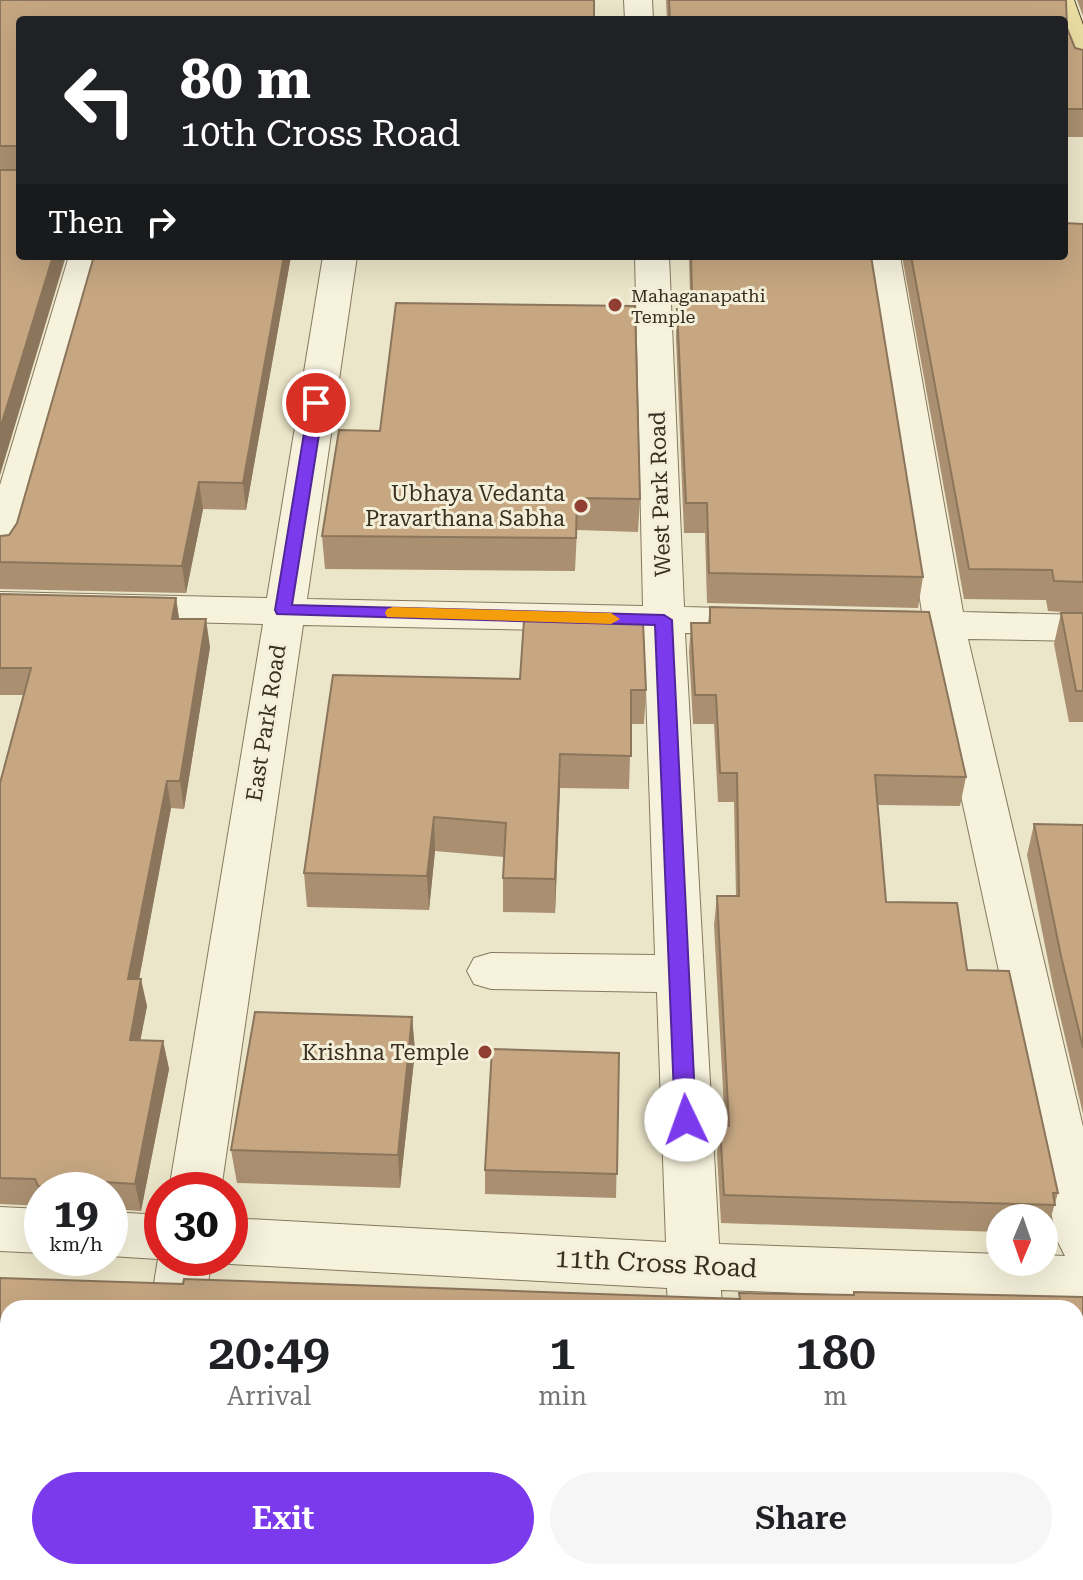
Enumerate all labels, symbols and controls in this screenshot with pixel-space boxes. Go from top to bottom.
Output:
text: 80 m [180,46,311,112]
icon: left [48,48,152,152]
text: 10th Cross Road [180,113,460,155]
icon: right [139,200,183,244]
text: Then [48,205,123,240]
place label: Mahaganapathi Temple [631,285,766,327]
marker: Mahaganapathi Temple [606,296,624,314]
pin [282,369,350,437]
icon: arrive [294,381,338,425]
street label: West Park Road [645,411,675,577]
place label: Ubhaya Vedanta Pravarthana Sabha [365,481,565,531]
marker: Ubhaya Vedanta Pravarthana Sabha [572,497,590,515]
street label: East Park Road [241,643,291,803]
place label: Krishna Temple [302,1040,469,1065]
marker: Krishna Temple [476,1043,494,1061]
position arrow [644,1078,728,1162]
speed limit sign: 30 [144,1172,248,1276]
text: 19 [54,1190,98,1237]
north arrow [986,1204,1058,1276]
map controls [986,1204,1058,1276]
text: km/h [49,1232,103,1256]
street label: 11th Cross Road [554,1243,758,1283]
text: 20:49 [208,1325,330,1381]
text: 1 [549,1325,576,1381]
text: 180 [795,1325,876,1381]
text: Arrival [227,1381,311,1411]
text: min [538,1381,587,1411]
text: m [824,1381,847,1411]
button: Exit [32,1472,534,1564]
button: Share [550,1472,1052,1564]

